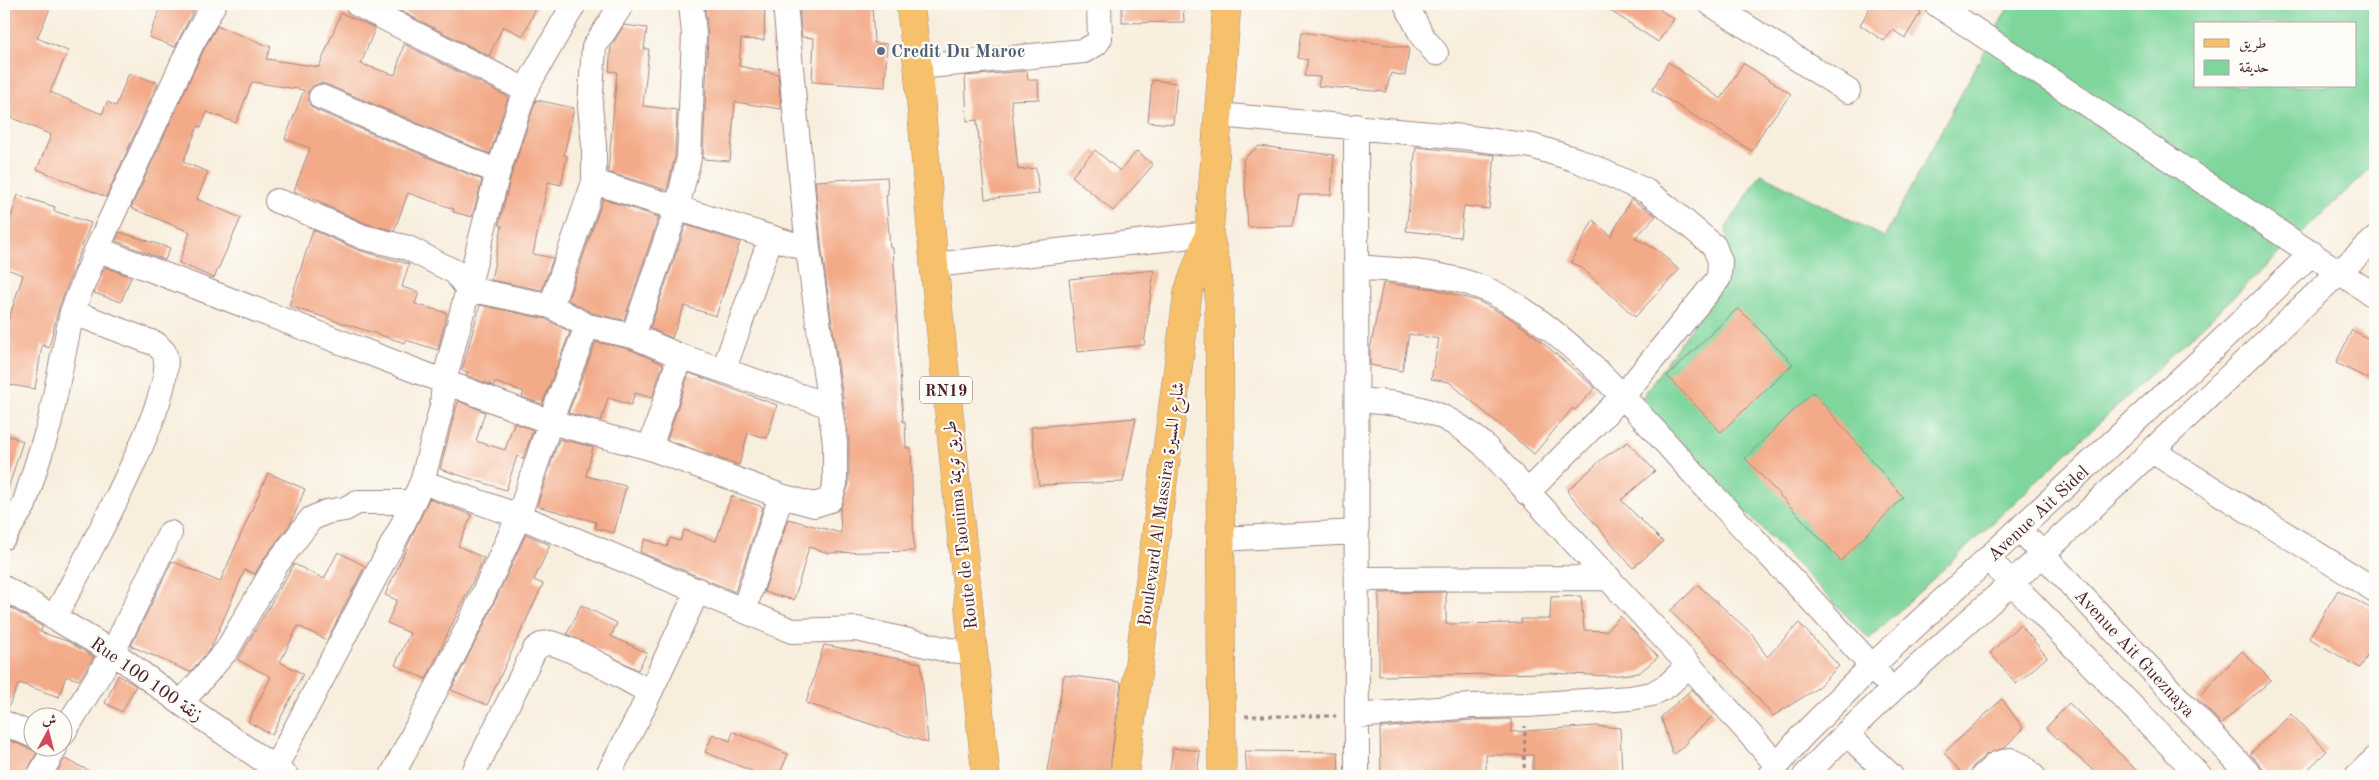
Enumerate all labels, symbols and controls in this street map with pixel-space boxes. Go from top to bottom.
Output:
legend [2194,22,2356,88]
text: طريق [2239,37,2266,53]
place label: Credit Du Maroc [891,43,1025,61]
marker: Credit Du Maroc [875,45,887,57]
text: حديقة [2239,61,2269,76]
road number: RN19 [920,376,972,404]
street label: Boulevard Al Massira شارع المسيرة [1136,381,1193,628]
street label: Route de Taouima طريق تويمة [941,419,983,630]
street label: Avenue Ait Sidel [1985,462,2093,565]
street label: Avenue Ait Gueznaya [2071,586,2198,721]
street label: Rue 100 زنقة 100 [86,634,206,726]
north arrow [22,708,72,758]
text: ش [42,712,57,728]

